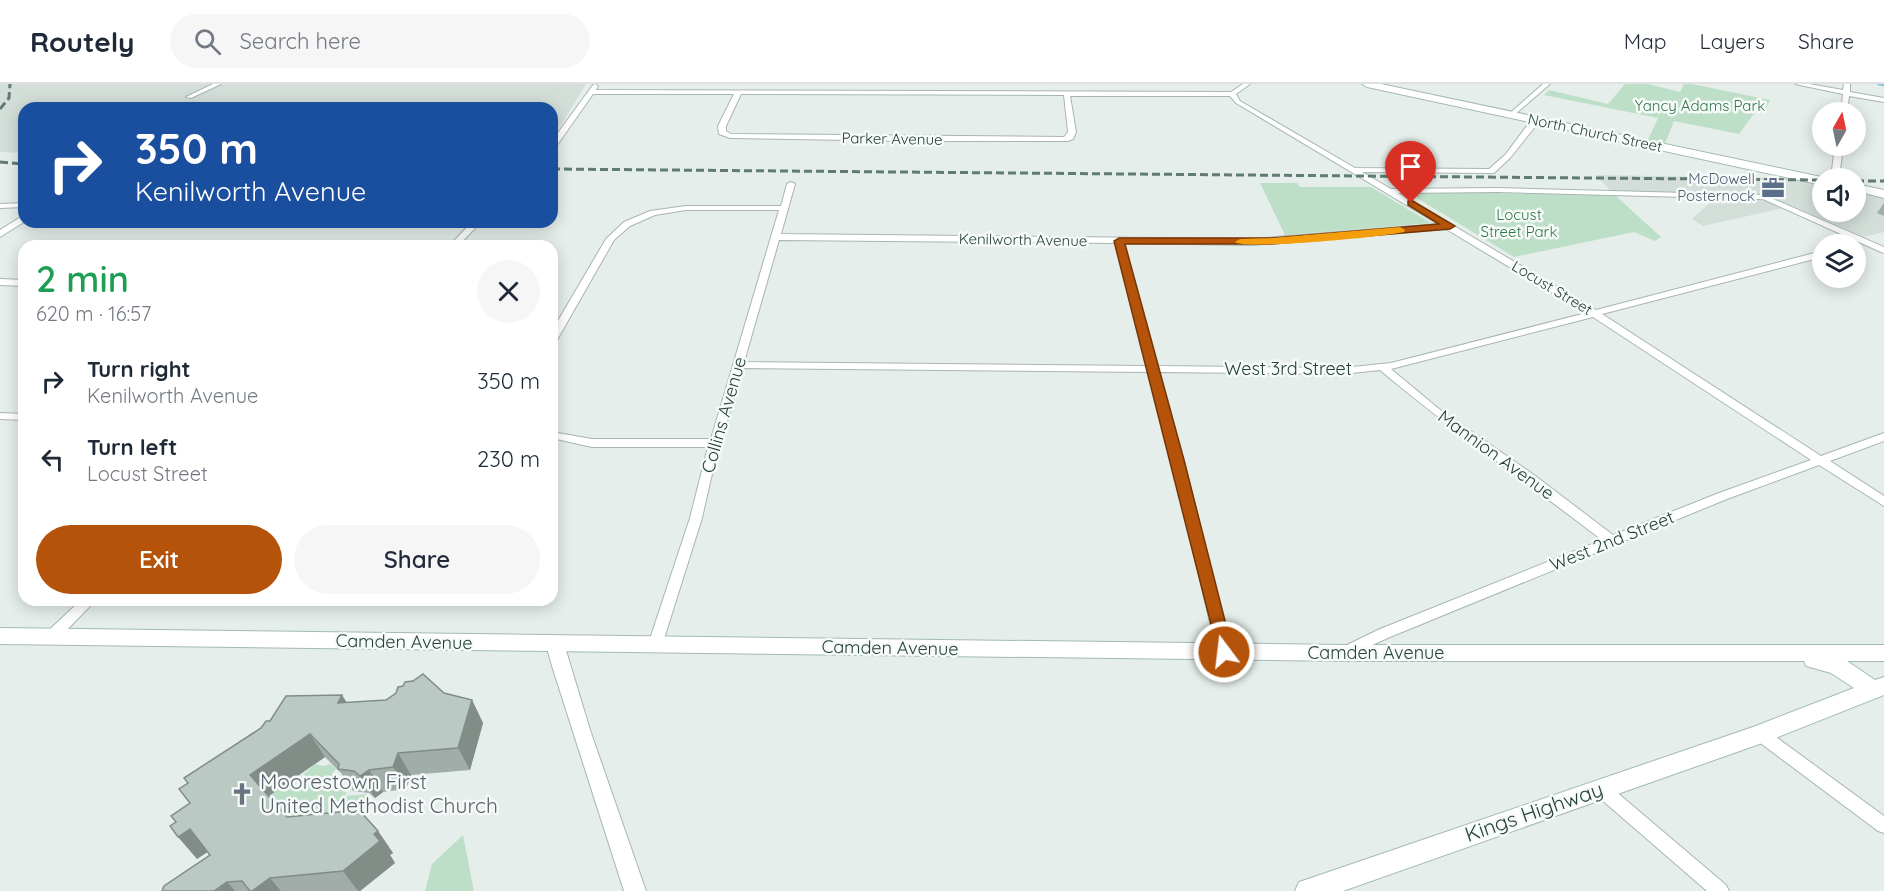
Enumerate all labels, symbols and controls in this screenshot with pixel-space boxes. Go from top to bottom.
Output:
search box [170,14,590,68]
text: Routely [30,24,134,59]
icon: search [191,25,224,58]
text: Search here [239,27,361,55]
text: Map [1624,28,1667,54]
text: Layers [1700,28,1765,54]
text: Share [1798,28,1854,54]
park label: Yancy Adams Park [1635,96,1765,115]
north arrow [1812,102,1866,156]
map controls [1812,102,1866,288]
street label: North Church Street [1526,109,1664,156]
text: 350 m [135,122,258,175]
icon: right [36,126,114,204]
street label: Parker Avenue [841,128,943,149]
pin [1385,141,1436,203]
icon: arrive [1394,150,1427,183]
button: sound [1812,168,1866,222]
place label: McDowell Posternock [1677,169,1755,205]
text: Kenilworth Avenue [135,174,366,208]
office icon: McDowell Posternock [1760,175,1786,201]
park label: Locust Street Park [1481,205,1557,241]
street label: Kenilworth Avenue [959,229,1087,250]
button: layers [1812,234,1866,288]
text: 2 min [36,256,129,301]
street label: Locust Street [1509,256,1596,319]
button: close [477,260,540,323]
text: 620 m · 16:57 [36,301,151,326]
street label: Collins Avenue [696,354,751,476]
text: Turn right [87,355,191,383]
street label: West 3rd Street [1224,357,1352,380]
icon: right [36,365,69,398]
text: 350 m [477,367,540,395]
text: Kenilworth Avenue [87,383,258,408]
street label: Mannion Avenue [1434,405,1559,505]
text: Turn left [87,433,177,461]
icon: left [36,443,69,476]
text: 230 m [477,445,540,473]
text: Locust Street [87,461,208,486]
street label: West 2nd Street [1546,505,1677,576]
button: Exit [36,525,282,594]
button: Share [294,525,540,594]
position arrow [1192,620,1256,684]
street label: Camden Avenue [335,629,473,654]
street label: Camden Avenue [821,635,959,660]
street label: Camden Avenue [1307,641,1445,664]
place label: Moorestown First United Methodist Church [260,768,498,818]
street label: Kings Highway [1461,775,1606,847]
church icon: Moorestown First United Methodist Church [229,781,255,807]

